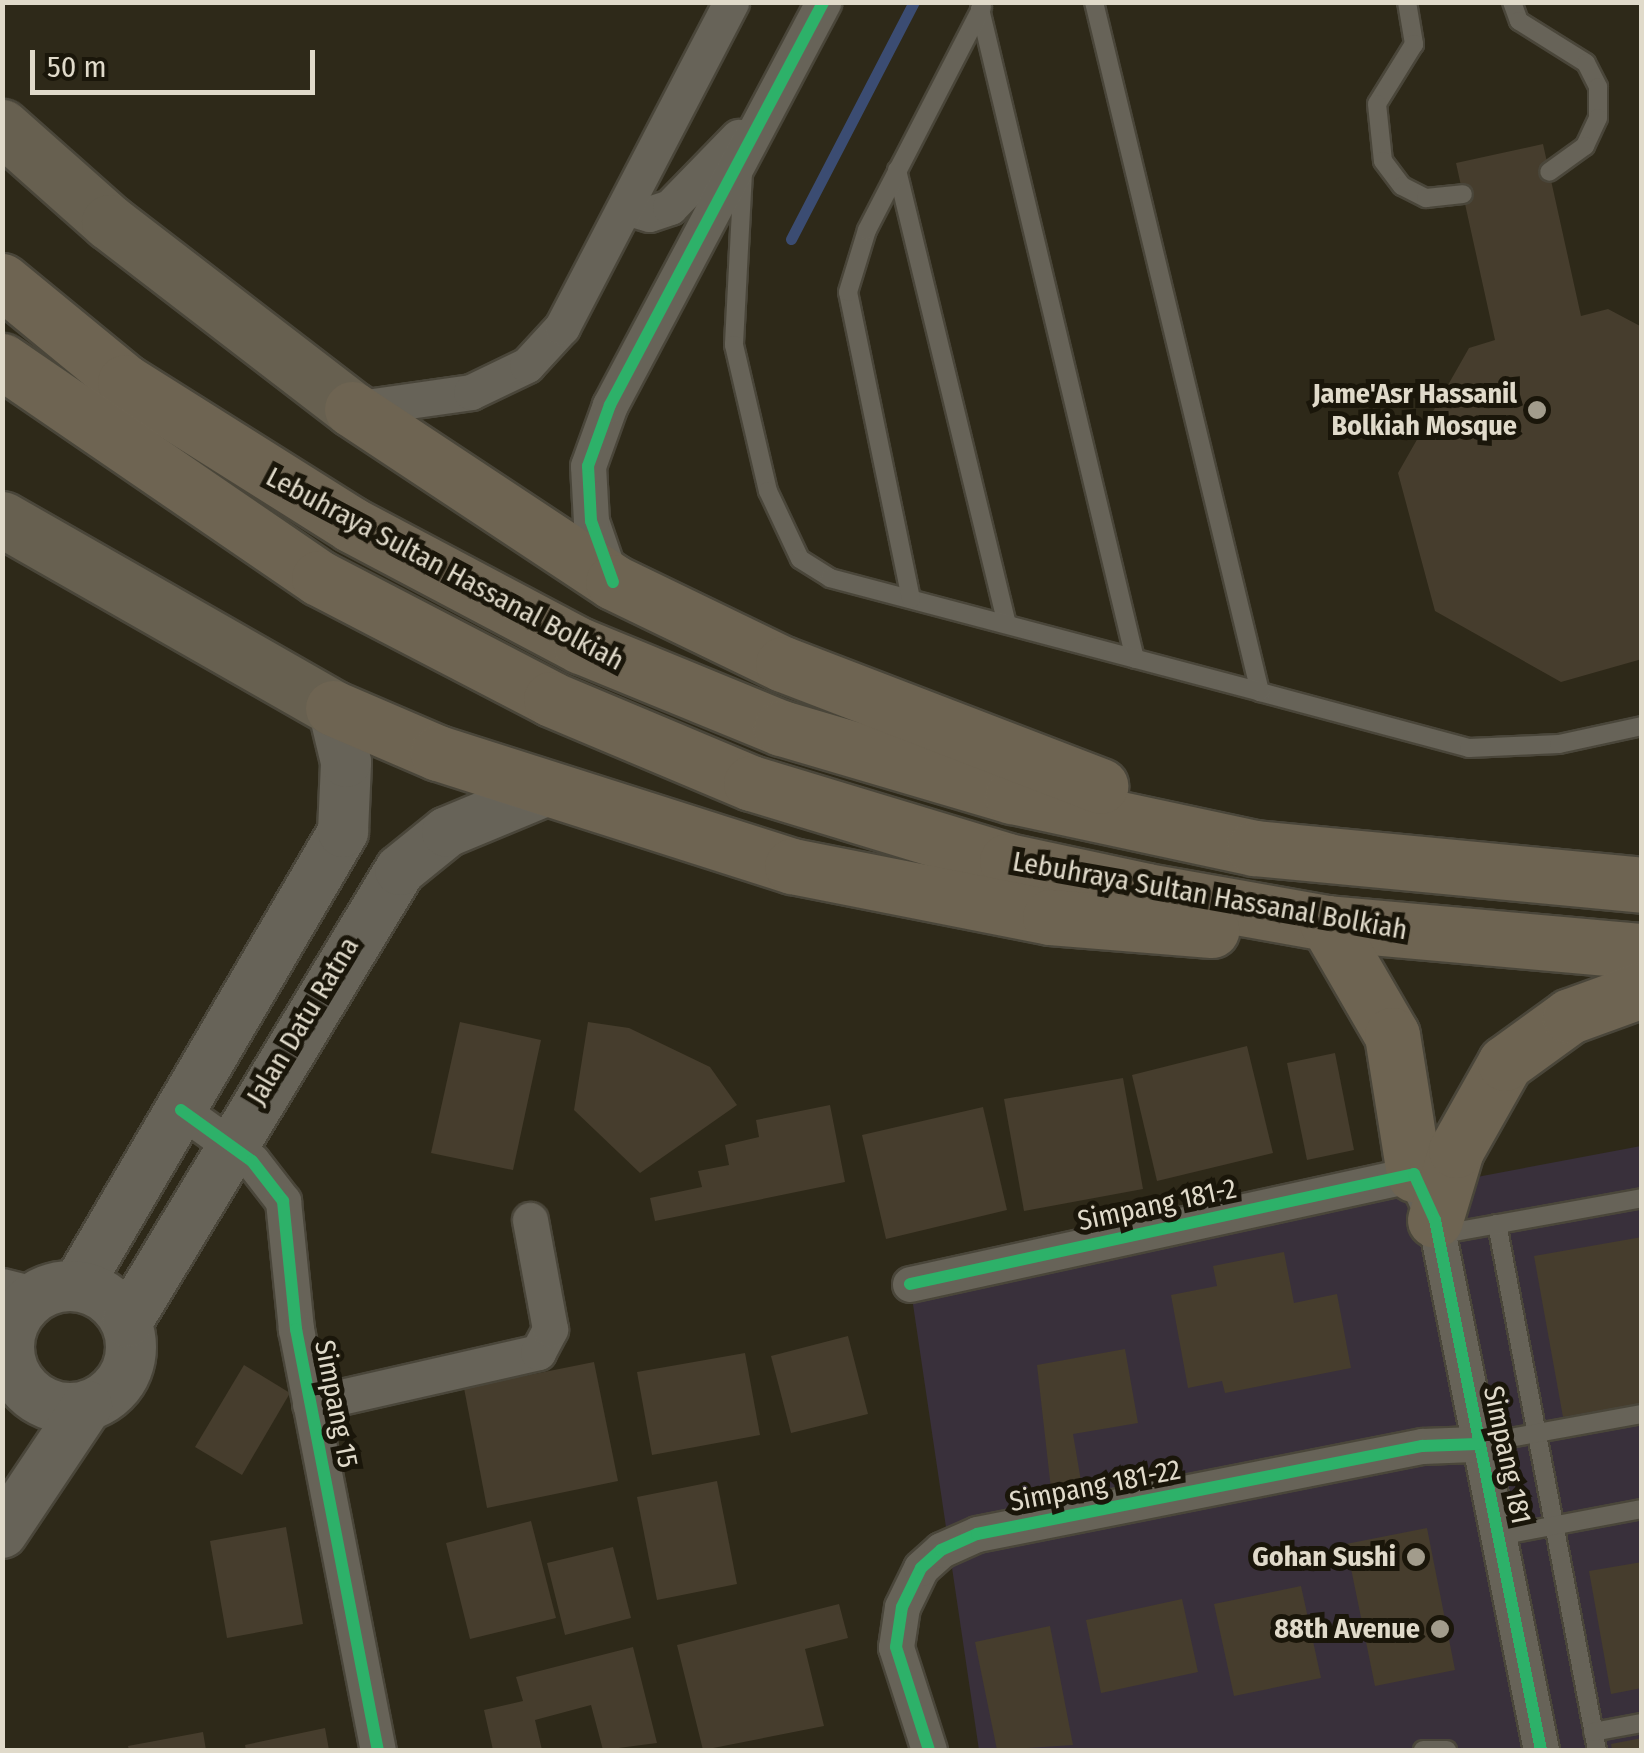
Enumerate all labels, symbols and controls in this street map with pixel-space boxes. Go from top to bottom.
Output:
scale bar [35,30,320,92]
text: 50 m [47,49,107,85]
place label: Jame'Asr Hassanil Bolkiah Mosque [1312,377,1517,443]
marker: Jame'Asr Hassanil Bolkiah Mosque [1526,399,1548,421]
street label: Lebuhraya Sultan Hassanal Bolkiah [260,460,630,678]
street label: Lebuhraya Sultan Hassanal Bolkiah [1010,845,1410,947]
street label: Jalan Datu Ratna [240,931,366,1111]
street label: Simpang 181-2 [1075,1172,1239,1238]
street label: Simpang 15 [307,1337,365,1471]
street label: Simpang 181 [1476,1383,1538,1527]
street label: Simpang 181-22 [1007,1453,1183,1519]
place label: Gohan Sushi [1252,1540,1396,1574]
marker: Gohan Sushi [1405,1546,1427,1568]
place label: 88th Avenue [1274,1612,1420,1646]
marker: 88th Avenue [1429,1618,1451,1640]

